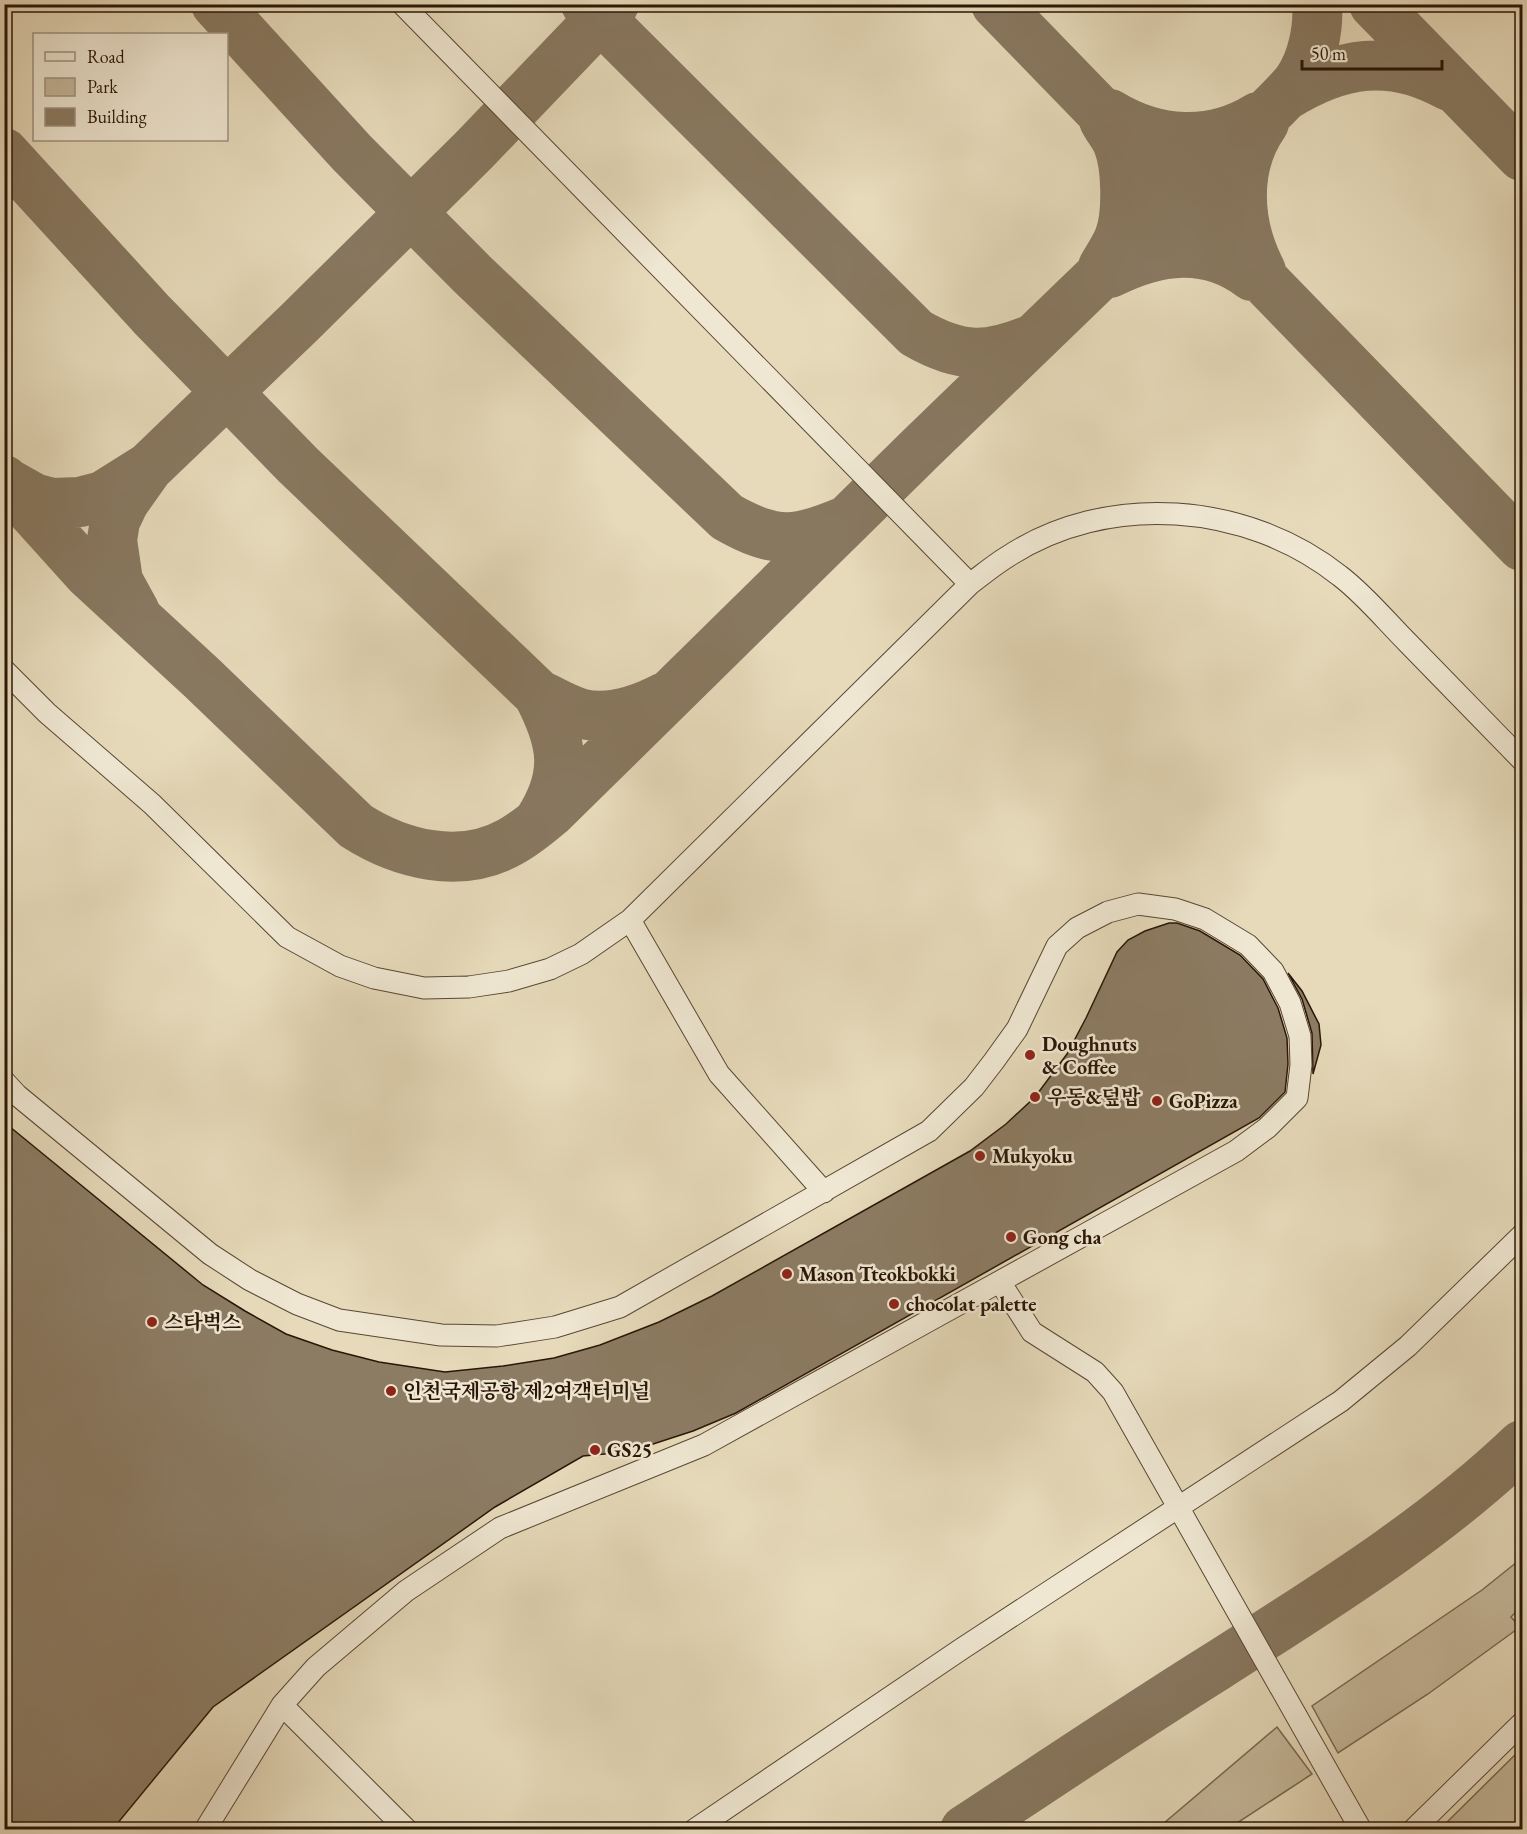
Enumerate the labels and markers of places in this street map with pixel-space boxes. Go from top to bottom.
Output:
place label: Doughnuts & Coffee [1042,1031,1137,1080]
marker: Doughnuts & Coffee [1023,1048,1037,1062]
place label: 우동&덮밥 [1047,1084,1141,1110]
place label: GoPizza [1169,1088,1238,1114]
marker: 우동&덮밥 [1028,1090,1042,1104]
marker: GoPizza [1150,1094,1164,1108]
place label: Mukyoku [992,1143,1073,1169]
marker: Mukyoku [973,1149,987,1163]
place label: Gong cha [1023,1224,1102,1250]
marker: Gong cha [1004,1230,1018,1244]
place label: Mason Tteokbokki [799,1261,956,1287]
marker: Mason Tteokbokki [780,1267,794,1281]
place label: chocolat palette [906,1291,1037,1317]
marker: chocolat palette [887,1297,901,1311]
place label: 스타벅스 [164,1309,241,1335]
marker: 스타벅스 [145,1315,159,1329]
place label: 인천국제공항 제2여객터미널 [403,1378,650,1404]
marker: 인천국제공항 제2여객터미널 [384,1384,398,1398]
place label: GS25 [607,1437,652,1463]
marker: GS25 [588,1443,602,1457]

